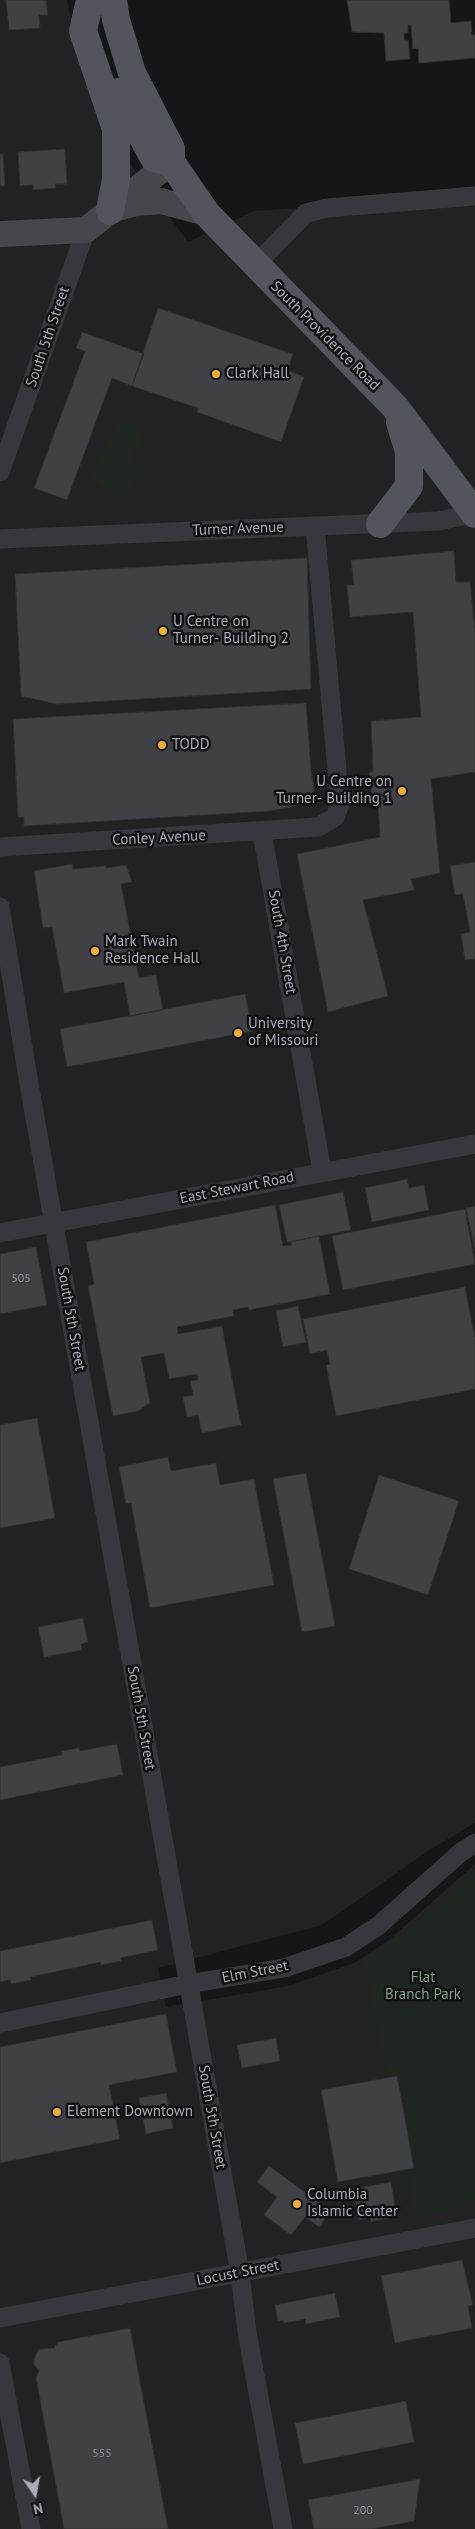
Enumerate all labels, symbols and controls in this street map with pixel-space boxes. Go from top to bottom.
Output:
street label: South Providence Road [267,278,383,394]
street label: South 5th Street [22,284,74,390]
place label: Clark Hall [226,365,289,383]
marker: Clark Hall [210,368,222,380]
street label: Turner Avenue [192,518,284,540]
place label: U Centre on Turner- Building 2 [173,613,289,648]
marker: U Centre on Turner- Building 2 [157,625,169,637]
place label: TODD [172,736,209,754]
marker: TODD [156,739,168,751]
place label: U Centre on Turner- Building 1 [276,773,392,808]
marker: U Centre on Turner- Building 1 [396,785,408,797]
street label: Conley Avenue [112,827,206,849]
street label: South 4th Street [264,889,300,995]
place label: Mark Twain Residence Hall [105,933,199,968]
marker: Mark Twain Residence Hall [89,945,101,957]
place label: University of Missouri [248,1015,318,1050]
marker: University of Missouri [232,1027,244,1039]
street label: East Stewart Road [178,1168,296,1208]
street label: South 5th Street [53,1266,89,1372]
house number: 505 [11,1272,31,1286]
street label: South 5th Street [123,1665,159,1771]
street label: Elm Street [220,1957,290,1987]
park label: Flat Branch Park [385,1969,461,2004]
street label: South 5th Street [194,2064,230,2170]
place label: Element Downtown [67,2103,193,2121]
marker: Element Downtown [51,2106,63,2118]
place label: Columbia Islamic Center [307,2186,398,2221]
marker: Columbia Islamic Center [291,2198,303,2210]
street label: Locust Street [195,2256,281,2290]
house number: 555 [92,2447,112,2461]
north arrow [10,2469,60,2519]
text: N [32,2499,44,2518]
house number: 200 [353,2504,373,2518]

